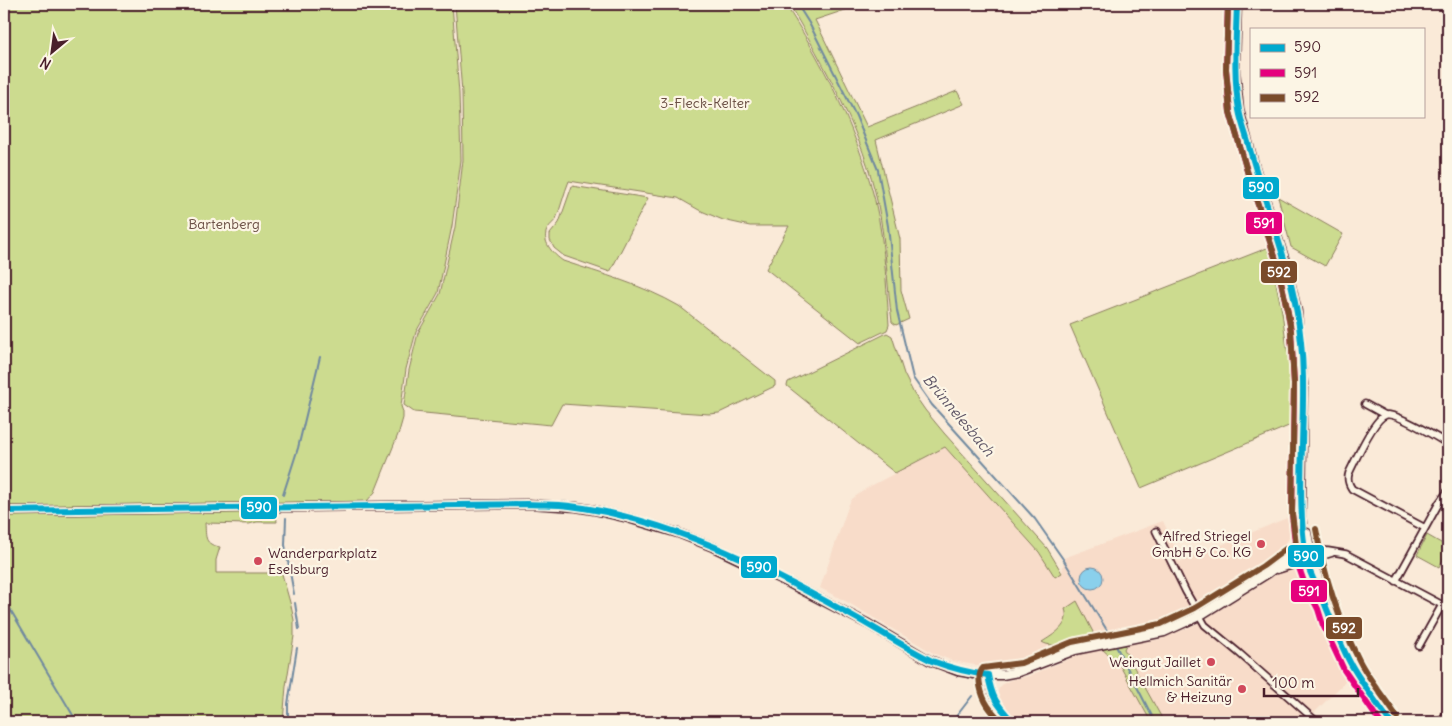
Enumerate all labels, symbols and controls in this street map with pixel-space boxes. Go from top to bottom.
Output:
north arrow [28,28,78,78]
legend [1250,28,1424,118]
text: 590 [1294,37,1321,56]
text: N [37,53,54,74]
text: 591 [1294,63,1317,82]
text: 592 [1294,87,1319,106]
park label: 3-Fleck-Kelter [660,94,750,112]
line badge: 590 [1242,176,1280,200]
text: 590 [1248,178,1274,196]
line badge: 591 [1245,211,1283,235]
text: 591 [1253,214,1275,232]
park label: Bartenberg [188,215,260,233]
line badge: 592 [1260,260,1298,284]
text: 592 [1267,263,1291,281]
water label: Brünnelesbach [919,370,999,460]
line badge: 590 [240,496,278,520]
text: 590 [246,498,272,516]
place label: Alfred Striegel GmbH & Co. KG [1152,527,1251,561]
marker: Alfred Striegel GmbH & Co. KG [1255,538,1267,550]
place label: Wanderparkplatz Eselsburg [268,544,377,578]
line badge: 590 [1287,544,1325,568]
text: 590 [1293,547,1319,565]
marker: Wanderparkplatz Eselsburg [252,555,264,567]
line badge: 590 [740,555,778,579]
text: 590 [746,558,772,576]
line badge: 591 [1290,579,1328,603]
text: 591 [1298,582,1320,600]
line badge: 592 [1325,616,1363,640]
text: 592 [1332,619,1356,637]
place label: Weingut Jaillet [1109,653,1201,671]
marker: Weingut Jaillet [1205,656,1217,668]
scale bar [1264,666,1358,698]
place label: Hellmich Sanitär & Heizung [1129,672,1232,706]
text: 100 m [1272,673,1314,692]
marker: Hellmich Sanitär & Heizung [1236,683,1248,695]

